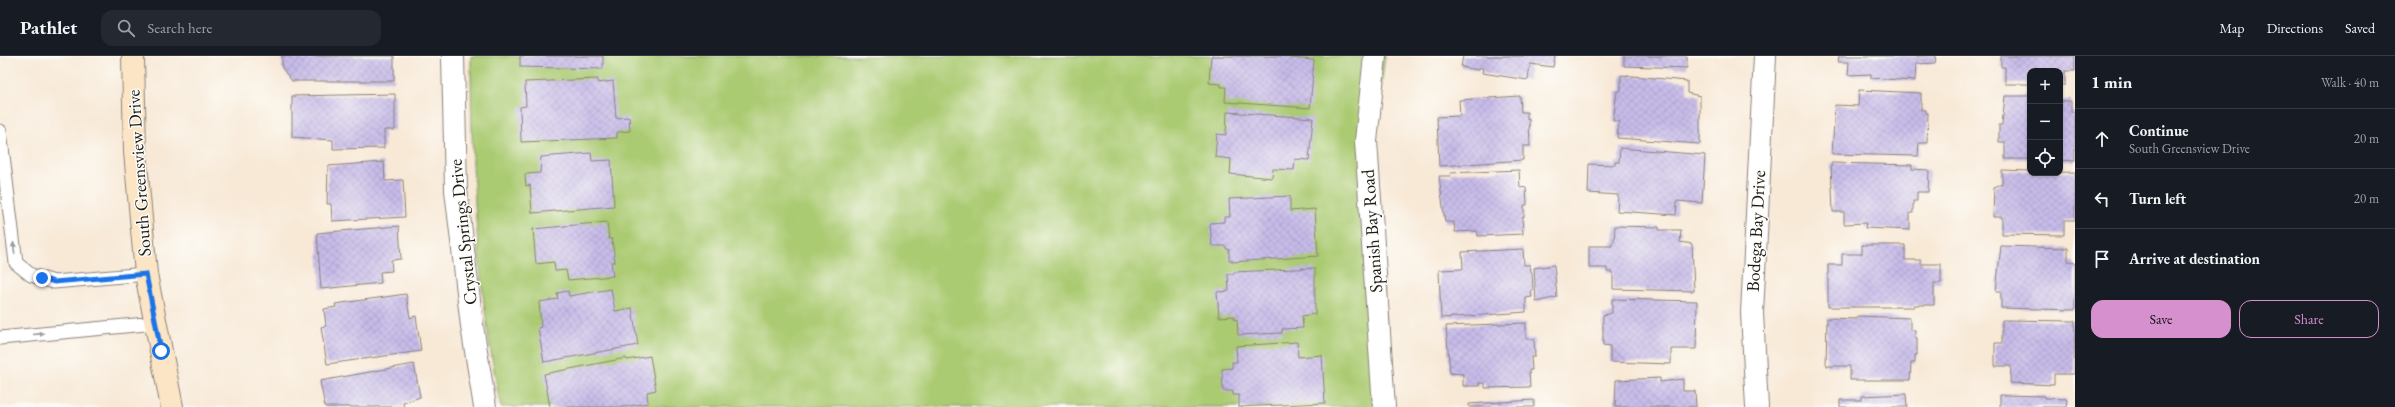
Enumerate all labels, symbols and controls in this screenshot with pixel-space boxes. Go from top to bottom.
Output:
search box [101,10,381,46]
text: Pathlet [20,15,77,40]
icon: search [115,17,137,39]
text: Search here [147,18,212,37]
text: Map [2219,19,2245,37]
text: Directions [2267,19,2323,37]
text: Saved [2345,19,2375,37]
map controls [2027,68,2063,176]
button: + [2027,68,2063,104]
text: 1 min [2091,71,2132,93]
text: Walk · 40 m [2321,74,2379,91]
street label: South Greensview Drive [121,89,156,257]
button: − [2027,104,2063,140]
text: Continue [2129,121,2189,140]
icon: ahead [2091,128,2113,150]
text: 20 m [2354,130,2379,147]
button: locate [2027,140,2063,176]
text: South Greensview Drive [2129,140,2250,157]
street label: Crystal Springs Drive [443,158,482,306]
street label: Spanish Bay Road [1356,168,1387,294]
street label: Bodega Bay Drive [1741,170,1770,292]
icon: left [2091,188,2113,210]
text: Turn left [2129,189,2186,208]
text: 20 m [2354,190,2379,207]
one-way arrow [11,242,18,254]
icon: arrive [2091,248,2113,270]
text: Arrive at destination [2129,249,2260,268]
route end [33,269,51,287]
button: Save [2091,300,2231,338]
button: Share [2239,300,2379,338]
one-way arrow [33,331,45,338]
route start [152,342,170,360]

